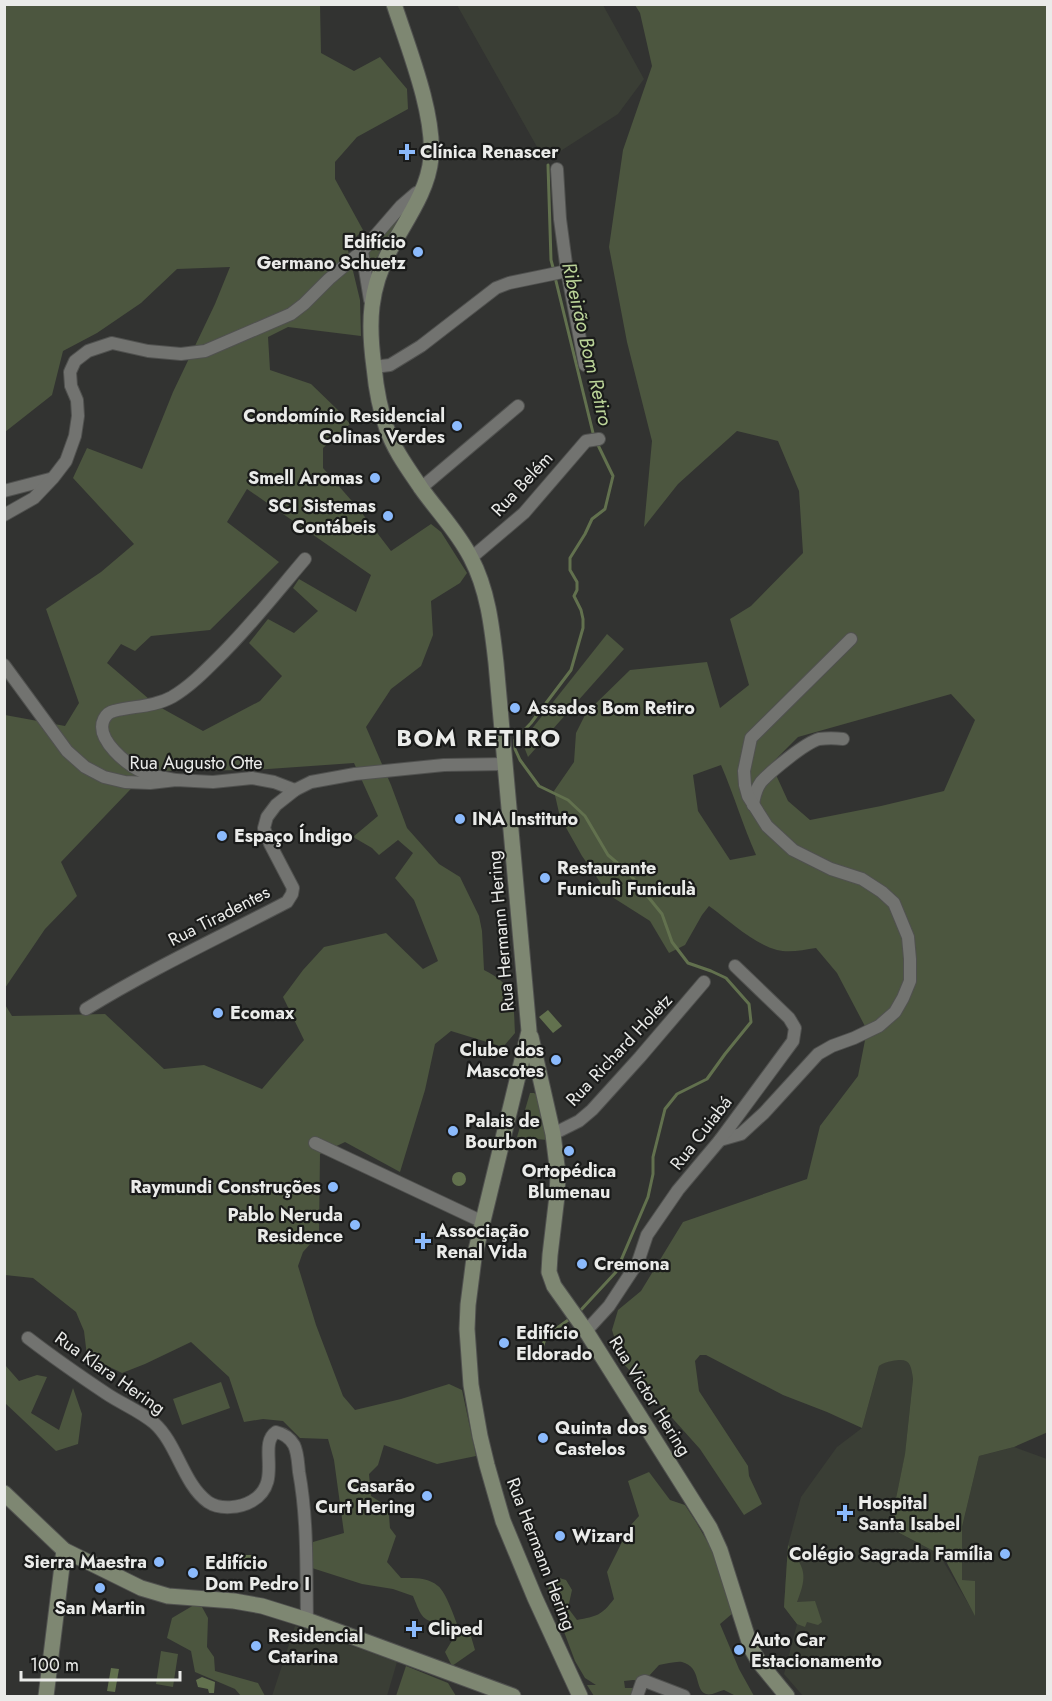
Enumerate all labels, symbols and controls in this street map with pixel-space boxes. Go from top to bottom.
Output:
place label: Clínica Renascer [420,139,559,165]
marker: Clínica Renascer [398,143,416,161]
place label: Edifício Germano Schuetz [257,229,407,276]
marker: Edifício Germano Schuetz [411,245,425,259]
water label: Ribeirão Bom Retiro [554,260,620,429]
place label: Condomínio Residencial Colinas Verdes [243,403,445,450]
marker: Condomínio Residencial Colinas Verdes [450,419,464,433]
street label: Rua Belém [485,446,559,522]
place label: Smell Aromas [248,465,363,491]
marker: Smell Aromas [368,471,382,485]
place label: SCI Sistemas Contábeis [268,493,376,540]
marker: SCI Sistemas Contábeis [381,509,395,523]
place label: Assados Bom Retiro [526,695,695,721]
marker: Assados Bom Retiro [508,701,522,715]
district label: BOM RETIRO [396,720,562,755]
street label: Rua Augusto Otte [129,750,263,776]
place label: INA Instituto [472,806,578,832]
marker: INA Instituto [453,812,467,826]
place label: Espaço Índigo [234,823,353,849]
marker: Espaço Índigo [215,829,229,843]
street label: Rua Hermann Hering [481,849,521,1013]
place label: Restaurante Funiculì Funiculà [557,855,696,902]
marker: Restaurante Funiculì Funiculà [538,871,552,885]
street label: Rua Tiradentes [164,879,274,953]
street label: Rua Richard Holetz [560,987,679,1112]
place label: Ecomax [230,1000,295,1026]
marker: Ecomax [211,1006,225,1020]
place label: Clube dos Mascotes [459,1037,544,1084]
marker: Clube dos Mascotes [549,1053,563,1067]
street label: Rua Cuiabá [664,1090,738,1176]
place label: Palais de Bourbon [465,1108,540,1155]
marker: Palais de Bourbon [446,1124,460,1138]
marker: Ortopédica Blumenau [562,1144,576,1158]
place label: Ortopédica Blumenau [522,1158,616,1205]
place label: Raymundi Construções [130,1174,321,1200]
marker: Raymundi Construções [326,1180,340,1194]
place label: Pablo Neruda Residence [227,1202,343,1249]
marker: Pablo Neruda Residence [348,1218,362,1232]
place label: Associação Renal Vida [435,1218,530,1265]
marker: Associação Renal Vida [414,1232,432,1250]
place label: Cremona [594,1251,670,1277]
marker: Cremona [575,1257,589,1271]
place label: Edifício Eldorado [516,1320,593,1367]
street label: Rua Klara Hering [50,1325,170,1421]
street label: Rua Victor Hering [603,1331,697,1461]
marker: Edifício Eldorado [497,1336,511,1350]
place label: Quinta dos Castelos [555,1415,647,1462]
marker: Quinta dos Castelos [536,1431,550,1445]
place label: Casarão Curt Hering [315,1473,415,1520]
street label: Rua Hermann Hering [500,1474,582,1634]
marker: Casarão Curt Hering [420,1489,434,1503]
place label: Hospital Santa Isabel [858,1490,960,1537]
marker: Hospital Santa Isabel [836,1504,854,1522]
place label: Wizard [572,1523,634,1549]
marker: Wizard [553,1529,567,1543]
place label: Colégio Sagrada Família [789,1541,993,1567]
marker: Colégio Sagrada Família [998,1547,1012,1561]
place label: Sierra Maestra [23,1549,147,1575]
place label: Edifício Dom Pedro I [205,1550,310,1597]
marker: Sierra Maestra [152,1555,166,1569]
marker: Edifício Dom Pedro I [186,1566,200,1580]
marker: San Martin [93,1581,107,1595]
place label: San Martin [55,1595,145,1621]
place label: Cliped [428,1616,483,1642]
marker: Cliped [405,1620,423,1638]
place label: Residencial Catarina [268,1623,363,1670]
place label: Auto Car Estacionamento [750,1627,882,1674]
marker: Residencial Catarina [249,1639,263,1653]
marker: Auto Car Estacionamento [732,1643,746,1657]
scale bar [21,1644,180,1682]
text: 100 m [30,1652,79,1678]

